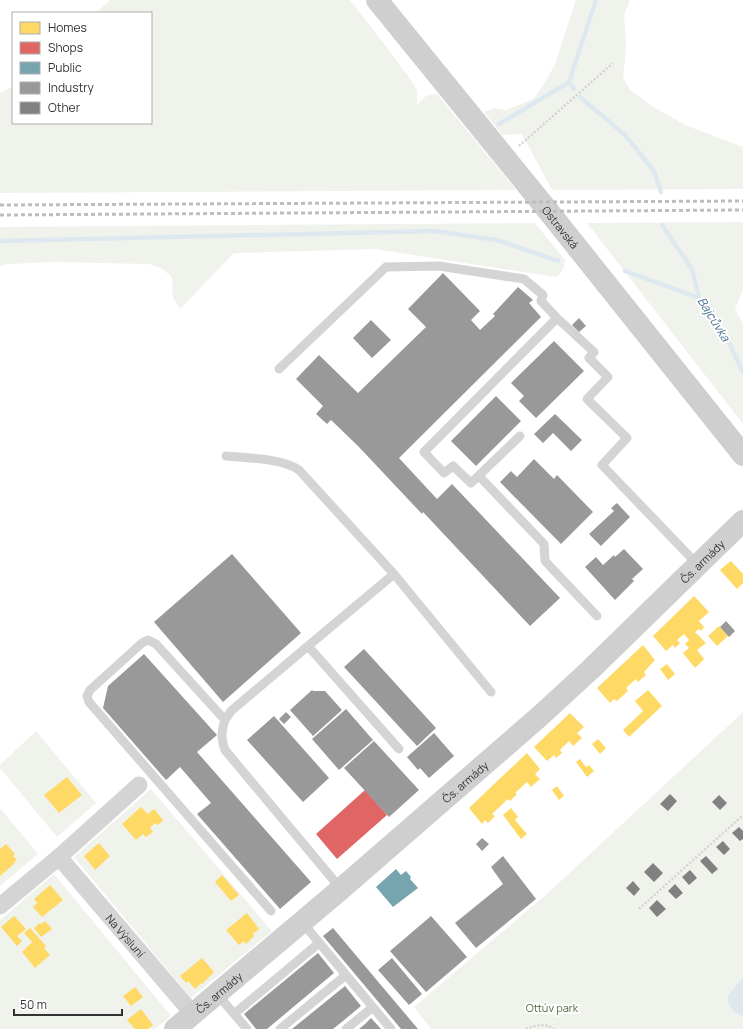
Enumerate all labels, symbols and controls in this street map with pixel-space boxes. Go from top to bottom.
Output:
legend [12,12,152,124]
text: Homes [48,19,87,36]
text: Shops [48,39,83,56]
text: Public [48,59,82,76]
text: Industry [48,79,94,96]
text: Other [48,99,81,116]
street label: Ostravská [539,202,582,251]
water label: Bajcůvka [694,293,735,346]
street label: Čs. armády [676,536,728,586]
street label: Čs. armády [438,757,491,806]
street label: Na Výsluní [103,911,149,960]
street label: Čs. armády [192,968,245,1016]
scale bar [14,991,122,1017]
text: 50 m [20,996,47,1013]
park label: Ottúv park [526,1000,579,1015]

